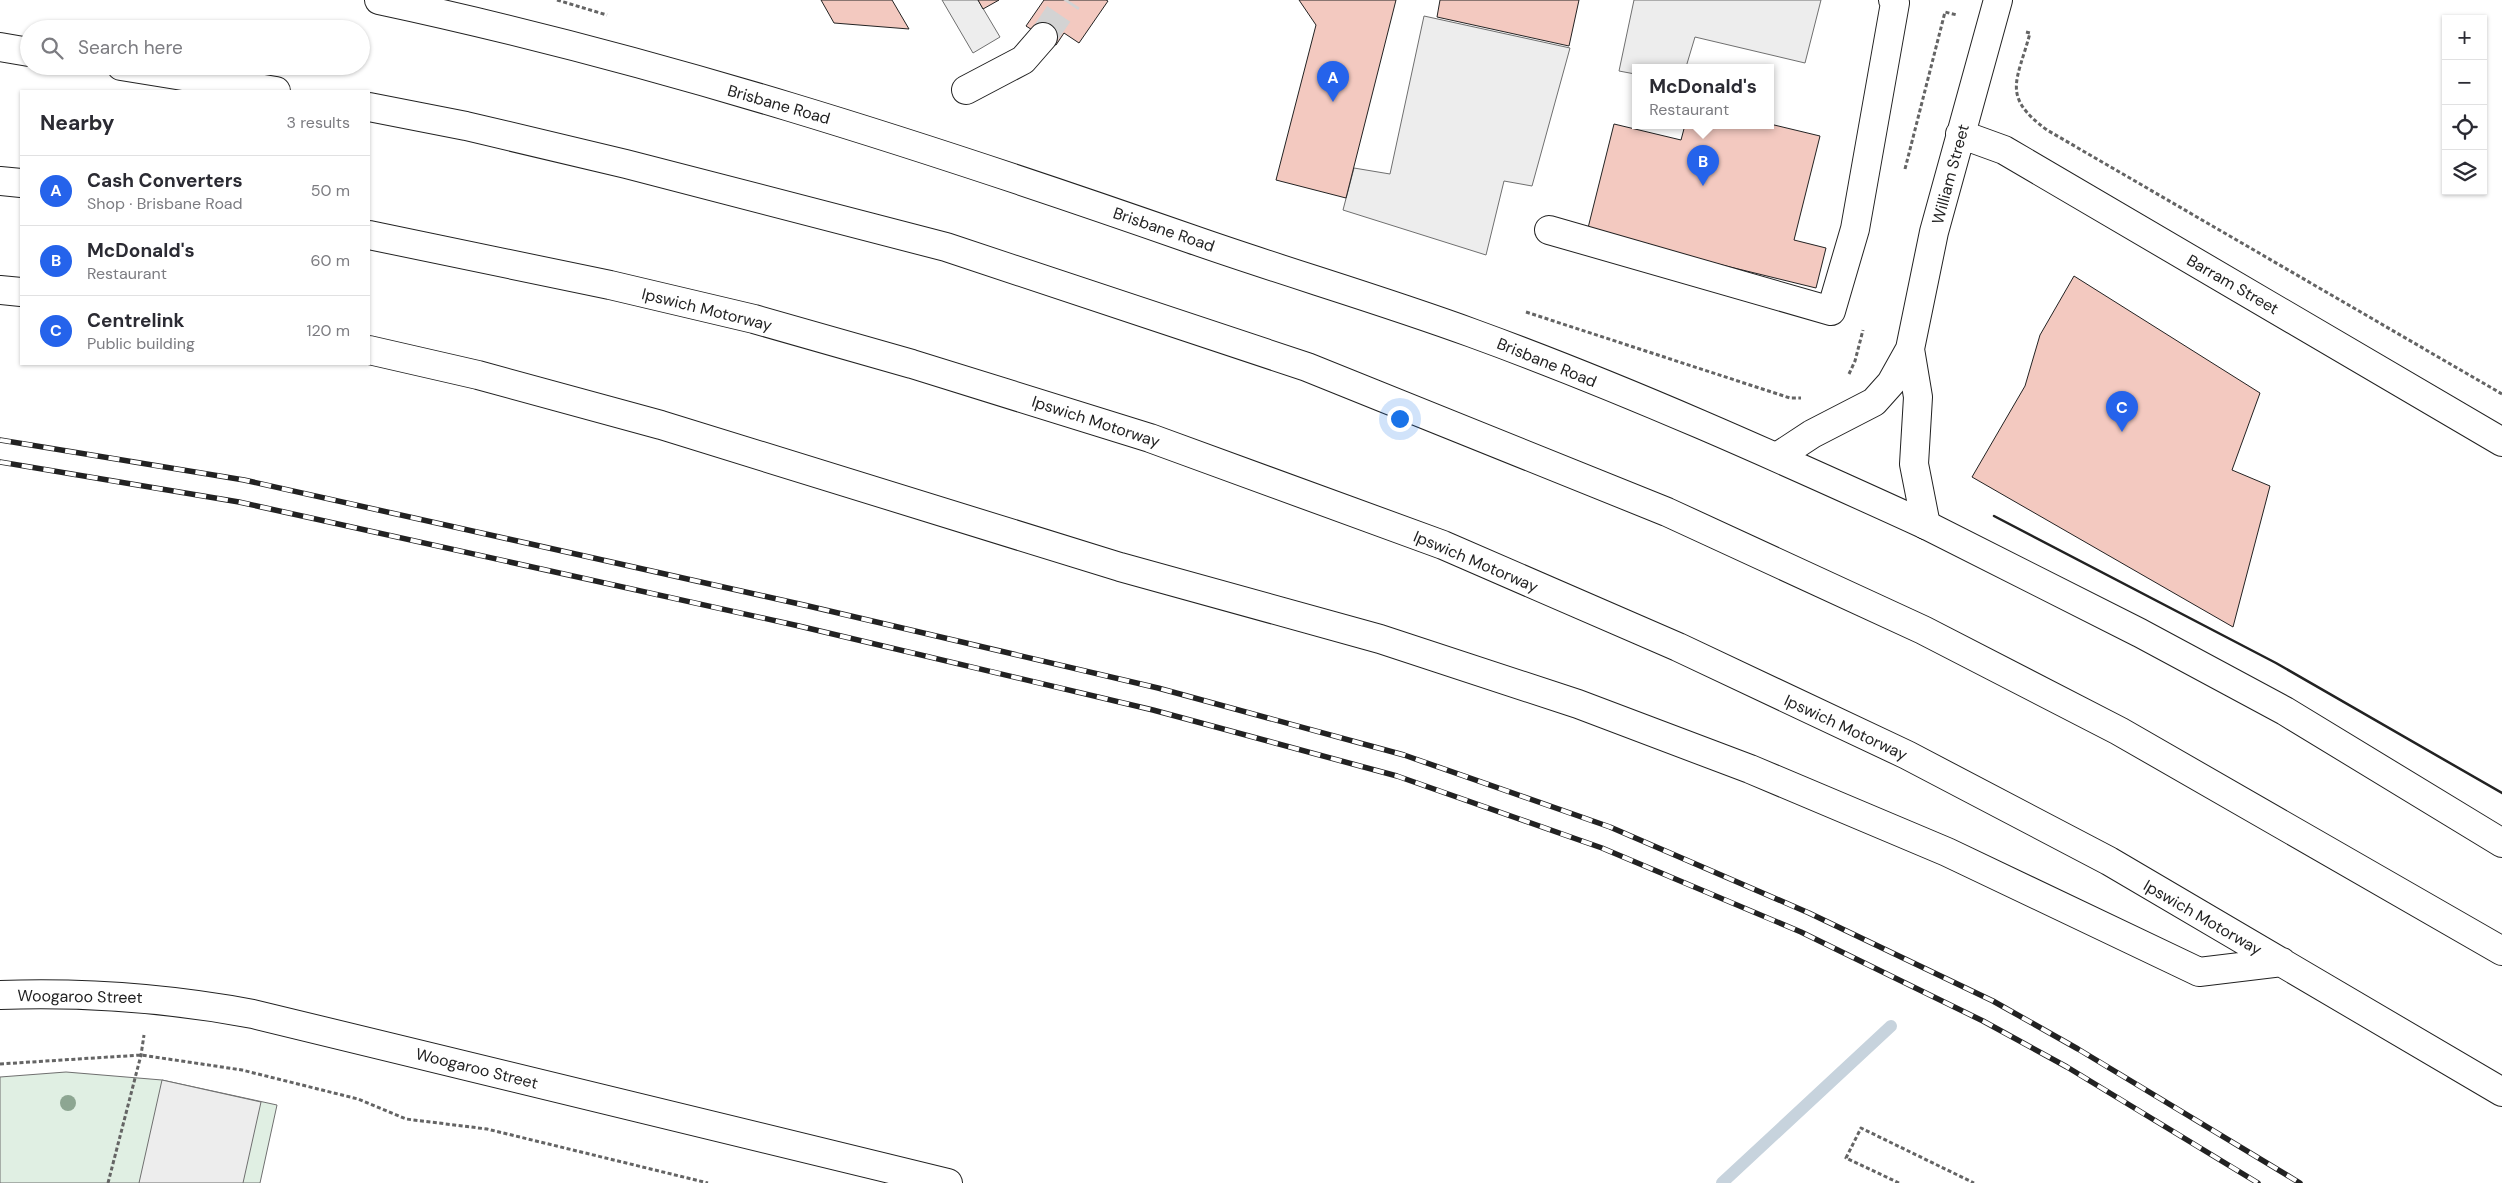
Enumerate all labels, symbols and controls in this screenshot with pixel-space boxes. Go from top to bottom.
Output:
map controls [2442,15,2487,195]
button: + [2442,15,2487,60]
search box [20,20,370,75]
icon: search [38,34,66,62]
text: Search here [78,35,183,60]
button: − [2442,60,2487,105]
pin: A [1317,61,1349,102]
popup [1632,64,1774,129]
text: McDonald's [1649,74,1757,99]
street label: Brisbane Road [725,80,833,129]
text: Restaurant [1649,99,1729,120]
button: locate [2442,105,2487,150]
text: Nearby [40,109,114,137]
text: 3 results [287,112,350,133]
street label: William Street [1927,122,1974,227]
pin: B [1687,145,1719,186]
button: layers [2442,150,2487,195]
text: Cash Converters [87,168,243,193]
text: A [50,180,62,201]
text: 50 m [311,180,350,201]
text: Shop · Brisbane Road [87,193,243,214]
street label: Brisbane Road [1110,202,1217,257]
text: McDonald's [87,238,195,263]
text: B [51,250,61,271]
text: 60 m [310,250,350,271]
street label: Barram Street [2183,250,2282,319]
text: Restaurant [87,263,167,284]
street label: Ipswich Motorway [640,283,774,336]
text: Centrelink [87,308,184,333]
text: C [50,320,62,341]
text: 120 m [306,320,350,341]
text: Public building [87,333,195,354]
street label: Brisbane Road [1494,333,1600,392]
street label: Ipswich Motorway [1029,391,1163,452]
pin: C [2106,391,2138,432]
your location [1387,406,1413,432]
street label: Ipswich Motorway [1410,526,1541,597]
street label: Ipswich Motorway [1781,690,1911,765]
street label: Ipswich Motorway [2140,875,2266,960]
street label: Woogaroo Street [17,985,143,1008]
street label: Woogaroo Street [414,1043,540,1094]

